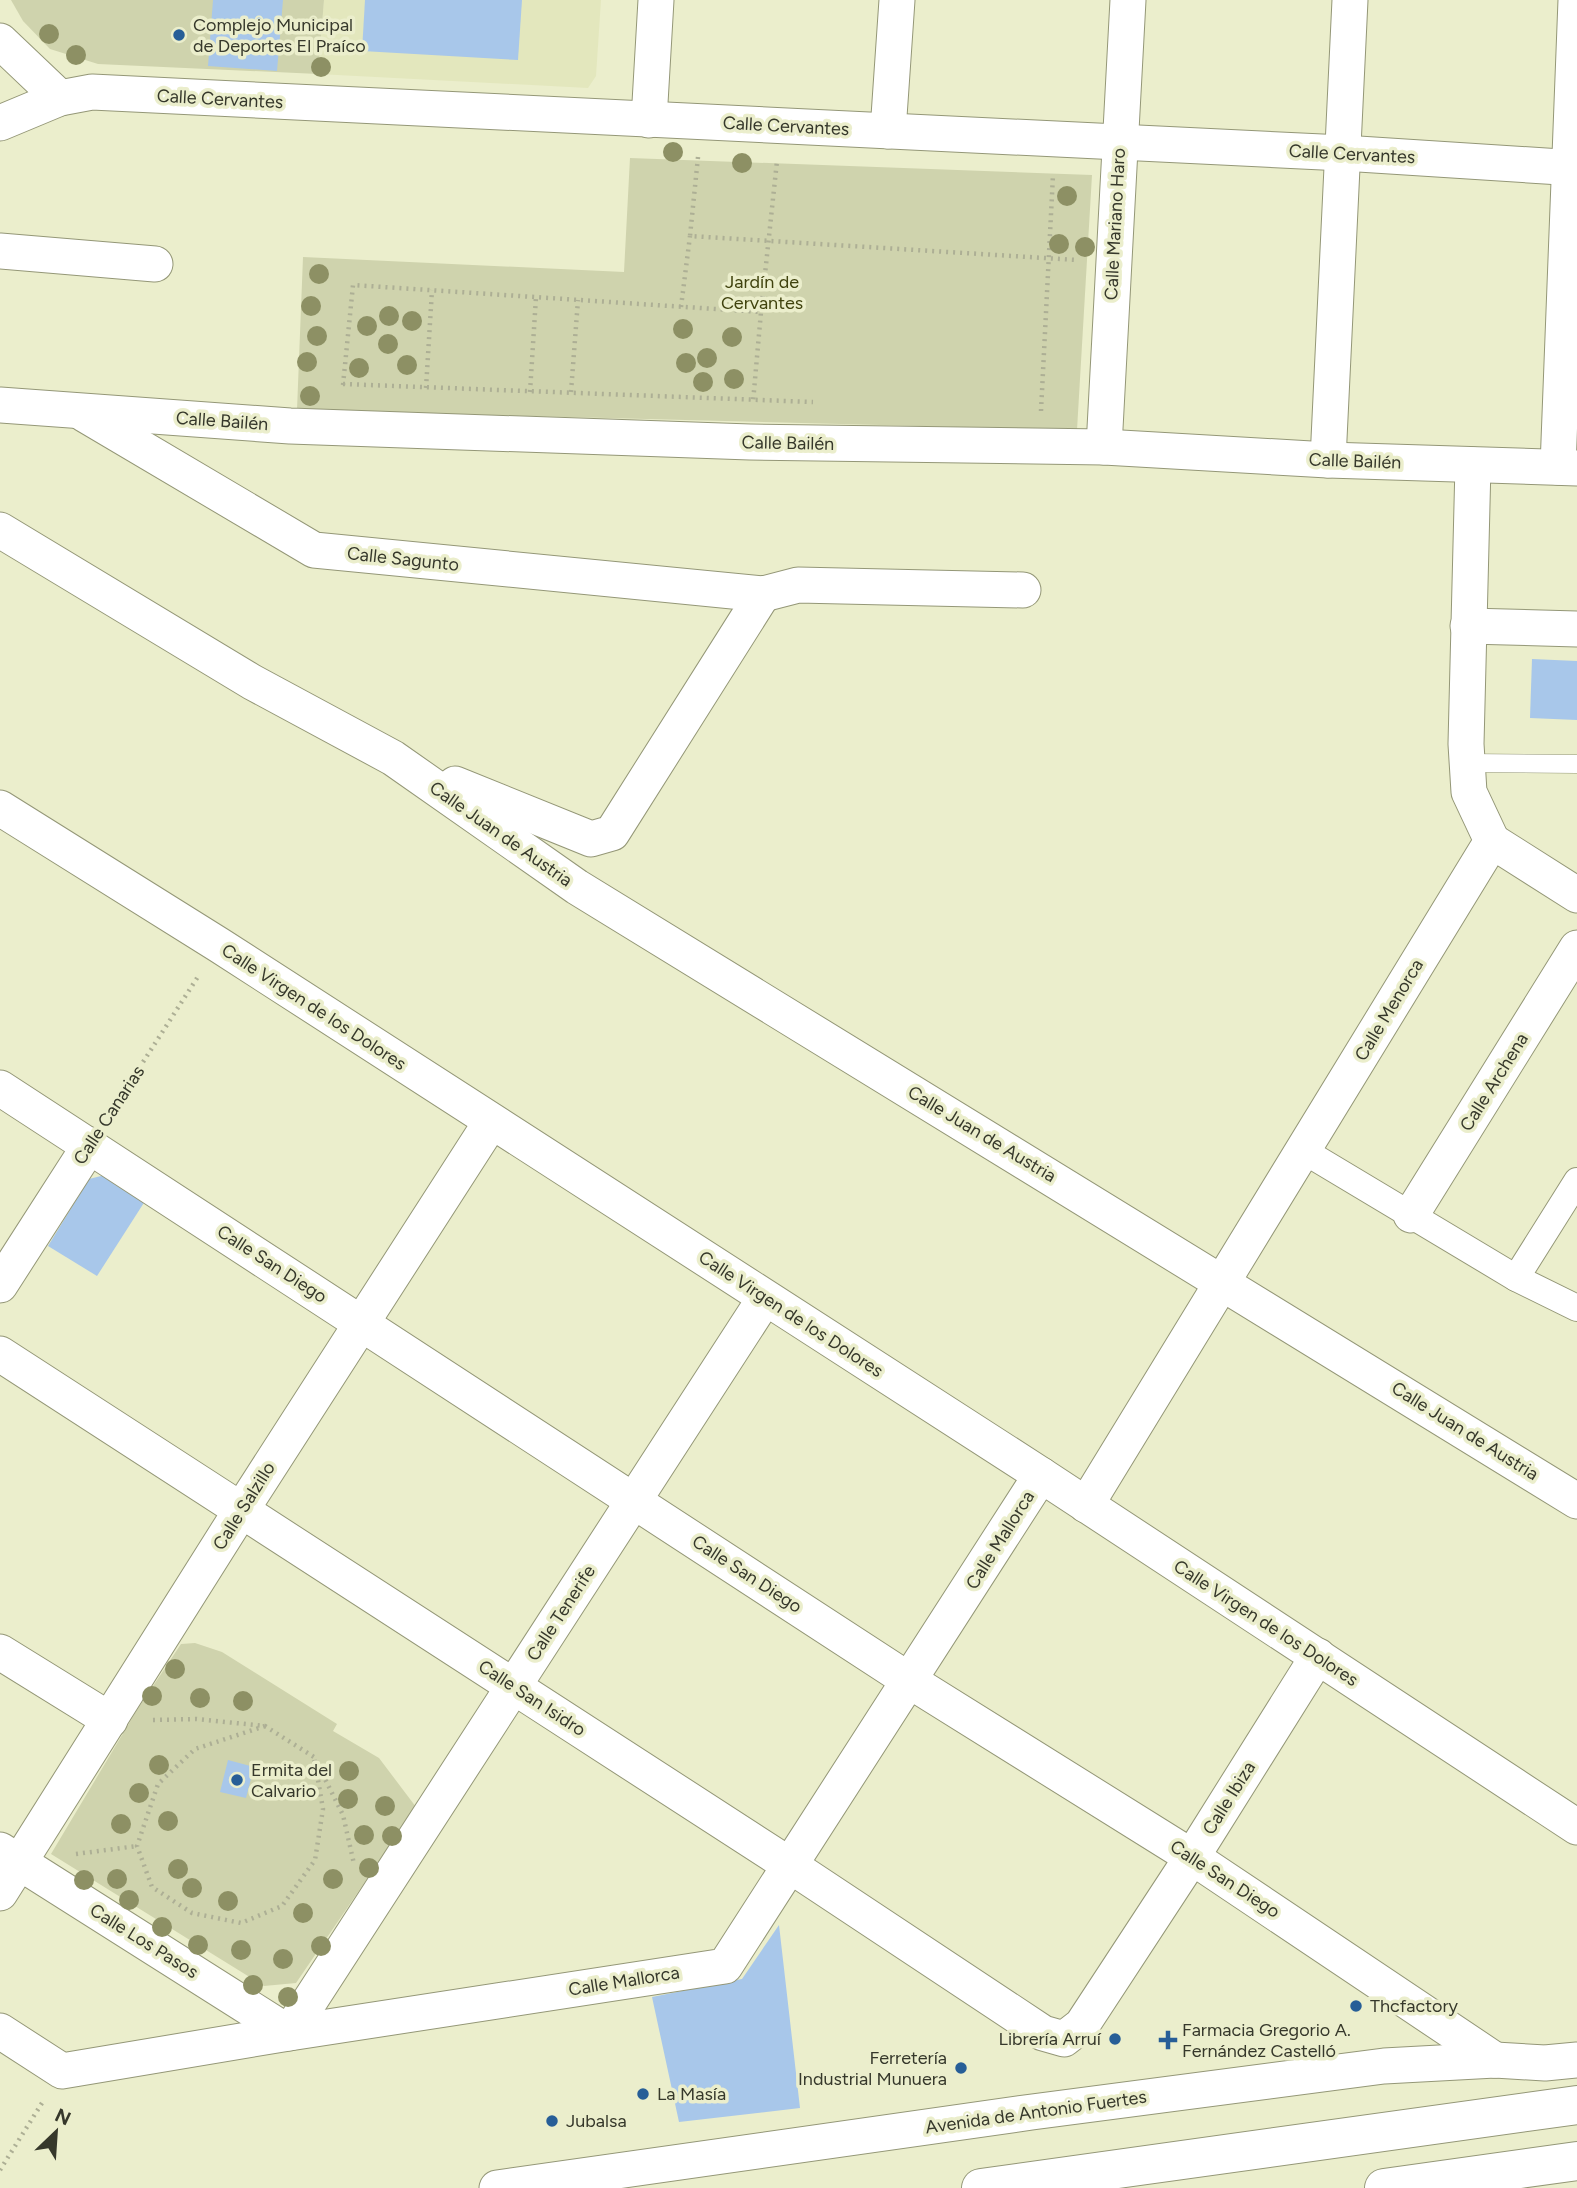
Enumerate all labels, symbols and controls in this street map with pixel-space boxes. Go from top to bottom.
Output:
place label: Complejo Municipal de Deportes El Praíco [193,14,366,57]
marker: Complejo Municipal de Deportes El Praíco [171,27,187,43]
street label: Calle Cervantes [156,85,284,113]
street label: Calle Cervantes [722,112,850,140]
street label: Calle Cervantes [1288,140,1416,168]
street label: Calle Mariano Haro [1100,147,1130,301]
park label: Jardín de Cervantes [721,271,803,314]
street label: Calle Bailén [175,407,269,435]
street label: Calle Bailén [742,431,834,455]
street label: Calle Bailén [1308,448,1402,474]
street label: Calle Sagunto [346,542,460,576]
street label: Calle Juan de Austria [425,777,577,891]
street label: Calle Virgen de los Dolores [218,939,410,1075]
street label: Calle Menorca [1350,955,1428,1065]
street label: Calle Archena [1455,1029,1533,1135]
street label: Calle Canarias [69,1061,149,1169]
street label: Calle Juan de Austria [904,1081,1060,1187]
street label: Calle San Diego [213,1220,331,1308]
street label: Calle Virgen de los Dolores [695,1246,887,1382]
street label: Calle Juan de Austria [1387,1377,1543,1485]
street label: Calle Salzillo [208,1458,280,1554]
street label: Calle Mallorca [961,1487,1039,1593]
street label: Calle San Diego [688,1530,806,1618]
street label: Calle Virgen de los Dolores [1170,1555,1362,1691]
street label: Calle Tenerife [522,1561,600,1665]
street label: Calle San Isidro [474,1655,590,1741]
street label: Calle Ibiza [1198,1757,1260,1839]
place label: Ermita del Calvario [251,1759,332,1802]
marker: Ermita del Calvario [229,1772,245,1788]
street label: Calle San Diego [1166,1835,1284,1923]
street label: Calle Los Pasos [86,1899,202,1983]
street label: Calle Mallorca [567,1961,681,2001]
place label: Thcfactory [1370,1995,1459,2017]
marker: Thcfactory [1348,1998,1364,2014]
place label: Farmacia Gregorio A. Fernández Castelló [1182,2019,1351,2062]
place label: Librería Arruí [999,2028,1102,2050]
marker: Librería Arruí [1107,2031,1123,2047]
marker: Farmacia Gregorio A. Fernández Castelló [1160,2032,1176,2048]
place label: Ferretería Industrial Munuera [798,2047,947,2090]
marker: Ferretería Industrial Munuera [953,2060,969,2076]
place label: La Masía [657,2083,726,2105]
marker: La Masía [635,2086,651,2102]
street label: Avenida de Antonio Fuertes [924,2086,1148,2138]
north arrow [21,2097,91,2167]
text: N [51,2104,74,2131]
place label: Jubalsa [566,2110,627,2132]
marker: Jubalsa [544,2113,560,2129]

